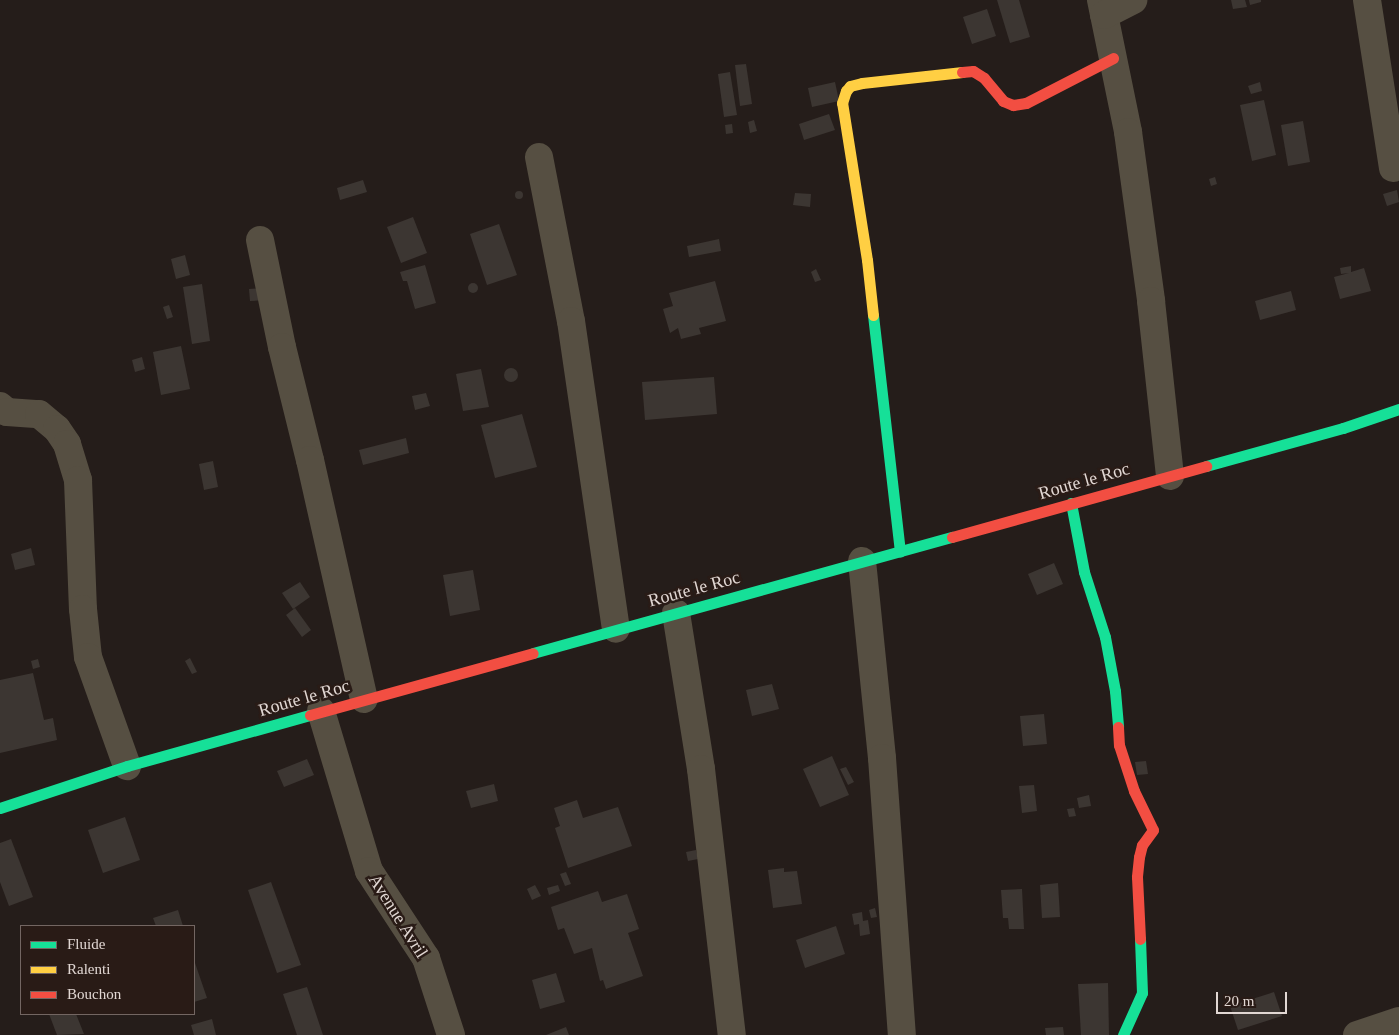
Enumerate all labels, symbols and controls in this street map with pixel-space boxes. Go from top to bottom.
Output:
street label: Route le Roc [1036,458,1132,504]
street label: Route le Roc [646,566,742,612]
street label: Route le Roc [256,675,352,721]
street label: Avenue Avril [363,870,433,962]
legend [20,925,195,1015]
text: Fluide [67,936,105,952]
text: Ralenti [67,961,110,977]
scale bar [1219,982,1290,1014]
text: Bouchon [67,986,121,1002]
text: 20 m [1224,993,1254,1009]

